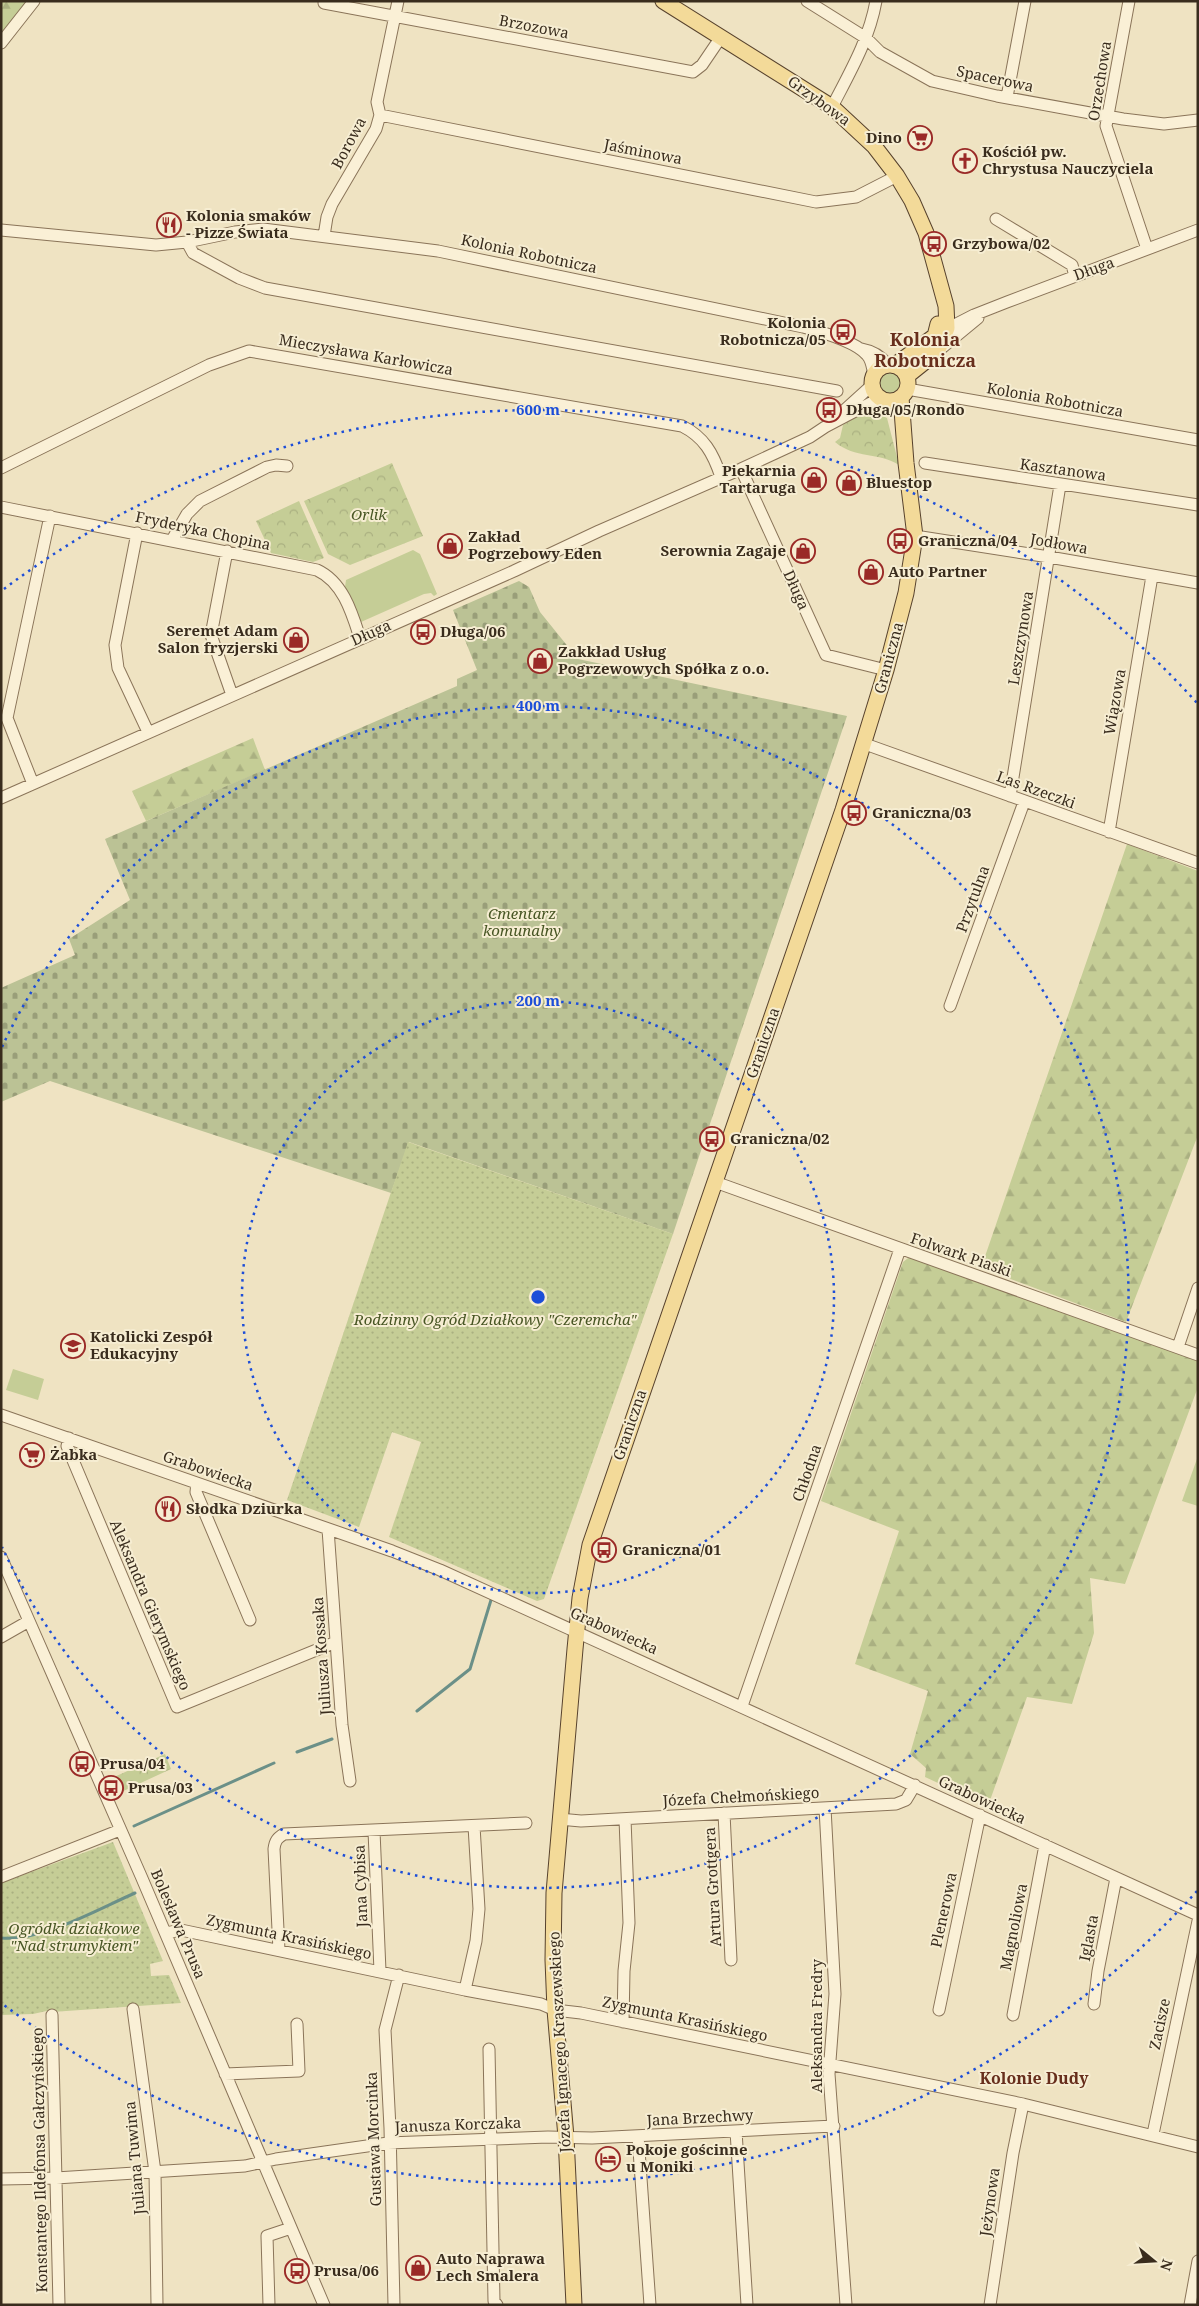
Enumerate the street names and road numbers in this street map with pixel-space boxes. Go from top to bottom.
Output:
street label: Brzozowa [497,9,571,43]
street label: Orzechowa [1083,39,1115,122]
street label: Spacerowa [955,60,1036,96]
street label: Grzybowa [784,71,855,130]
street label: Borowa [326,113,370,172]
street label: Jaśminowa [601,133,684,168]
street label: Kolonia Robotnicza [459,229,599,277]
street label: Długa [1071,252,1117,285]
street label: Mieczysława Karłowicza [278,329,455,379]
street label: Kolonia Robotnicza [985,377,1125,421]
street label: Kasztanowa [1019,453,1108,485]
street label: Fryderyka Chopina [134,506,273,554]
street label: Jodłowa [1028,528,1090,558]
street label: Długa [779,566,815,613]
street label: Leszczynowa [1003,589,1037,686]
street label: Długa [347,614,394,650]
street label: Graniczna [869,620,907,696]
street label: Wiązowa [1098,667,1130,736]
street label: Las Rzeczki [994,766,1079,813]
street label: Przytulna [951,862,993,935]
street label: Graniczna [741,1005,783,1081]
street label: Folwark Piaski [908,1227,1015,1281]
street label: Graniczna [608,1387,650,1463]
street label: Chłodna [787,1441,825,1504]
street label: Grabowiecka [161,1445,256,1495]
street label: Aleksandra Gierymskiego [106,1516,196,1693]
street label: Juliusza Kossaka [307,1596,335,1717]
street label: Grabowiecka [567,1602,661,1658]
street label: Grabowiecka [936,1770,1029,1828]
street label: Józefa Chełmońskiego [661,1782,820,1810]
street label: Artura Grottgera [699,1827,725,1947]
street label: Jana Cybisa [349,1844,371,1929]
street label: Bolesława Prusa [147,1866,211,1982]
street label: Plenerowa [925,1870,961,1949]
street label: Magnoliowa [995,1882,1031,1972]
street label: Zygmunta Krasińskiego [205,1909,374,1963]
street label: Iglasta [1074,1913,1102,1963]
street label: Józefa Ignacego Kraszewskiego [543,1931,575,2154]
street label: Aleksandra Fredry [806,1959,826,2093]
street label: Zygmunta Krasińskiego [601,1991,770,2045]
street label: Zacisze [1144,1996,1174,2051]
street label: Konstantego Ildefonsa Gałczyńskiego [27,2027,51,2293]
street label: Gustawa Morcinka [361,2071,385,2207]
street label: Juliana Tuwima [119,2100,149,2217]
street label: Jana Brzechwy [645,2104,754,2130]
street label: Janusza Korczaka [393,2112,521,2136]
street label: Jeżynowa [974,2166,1004,2239]

